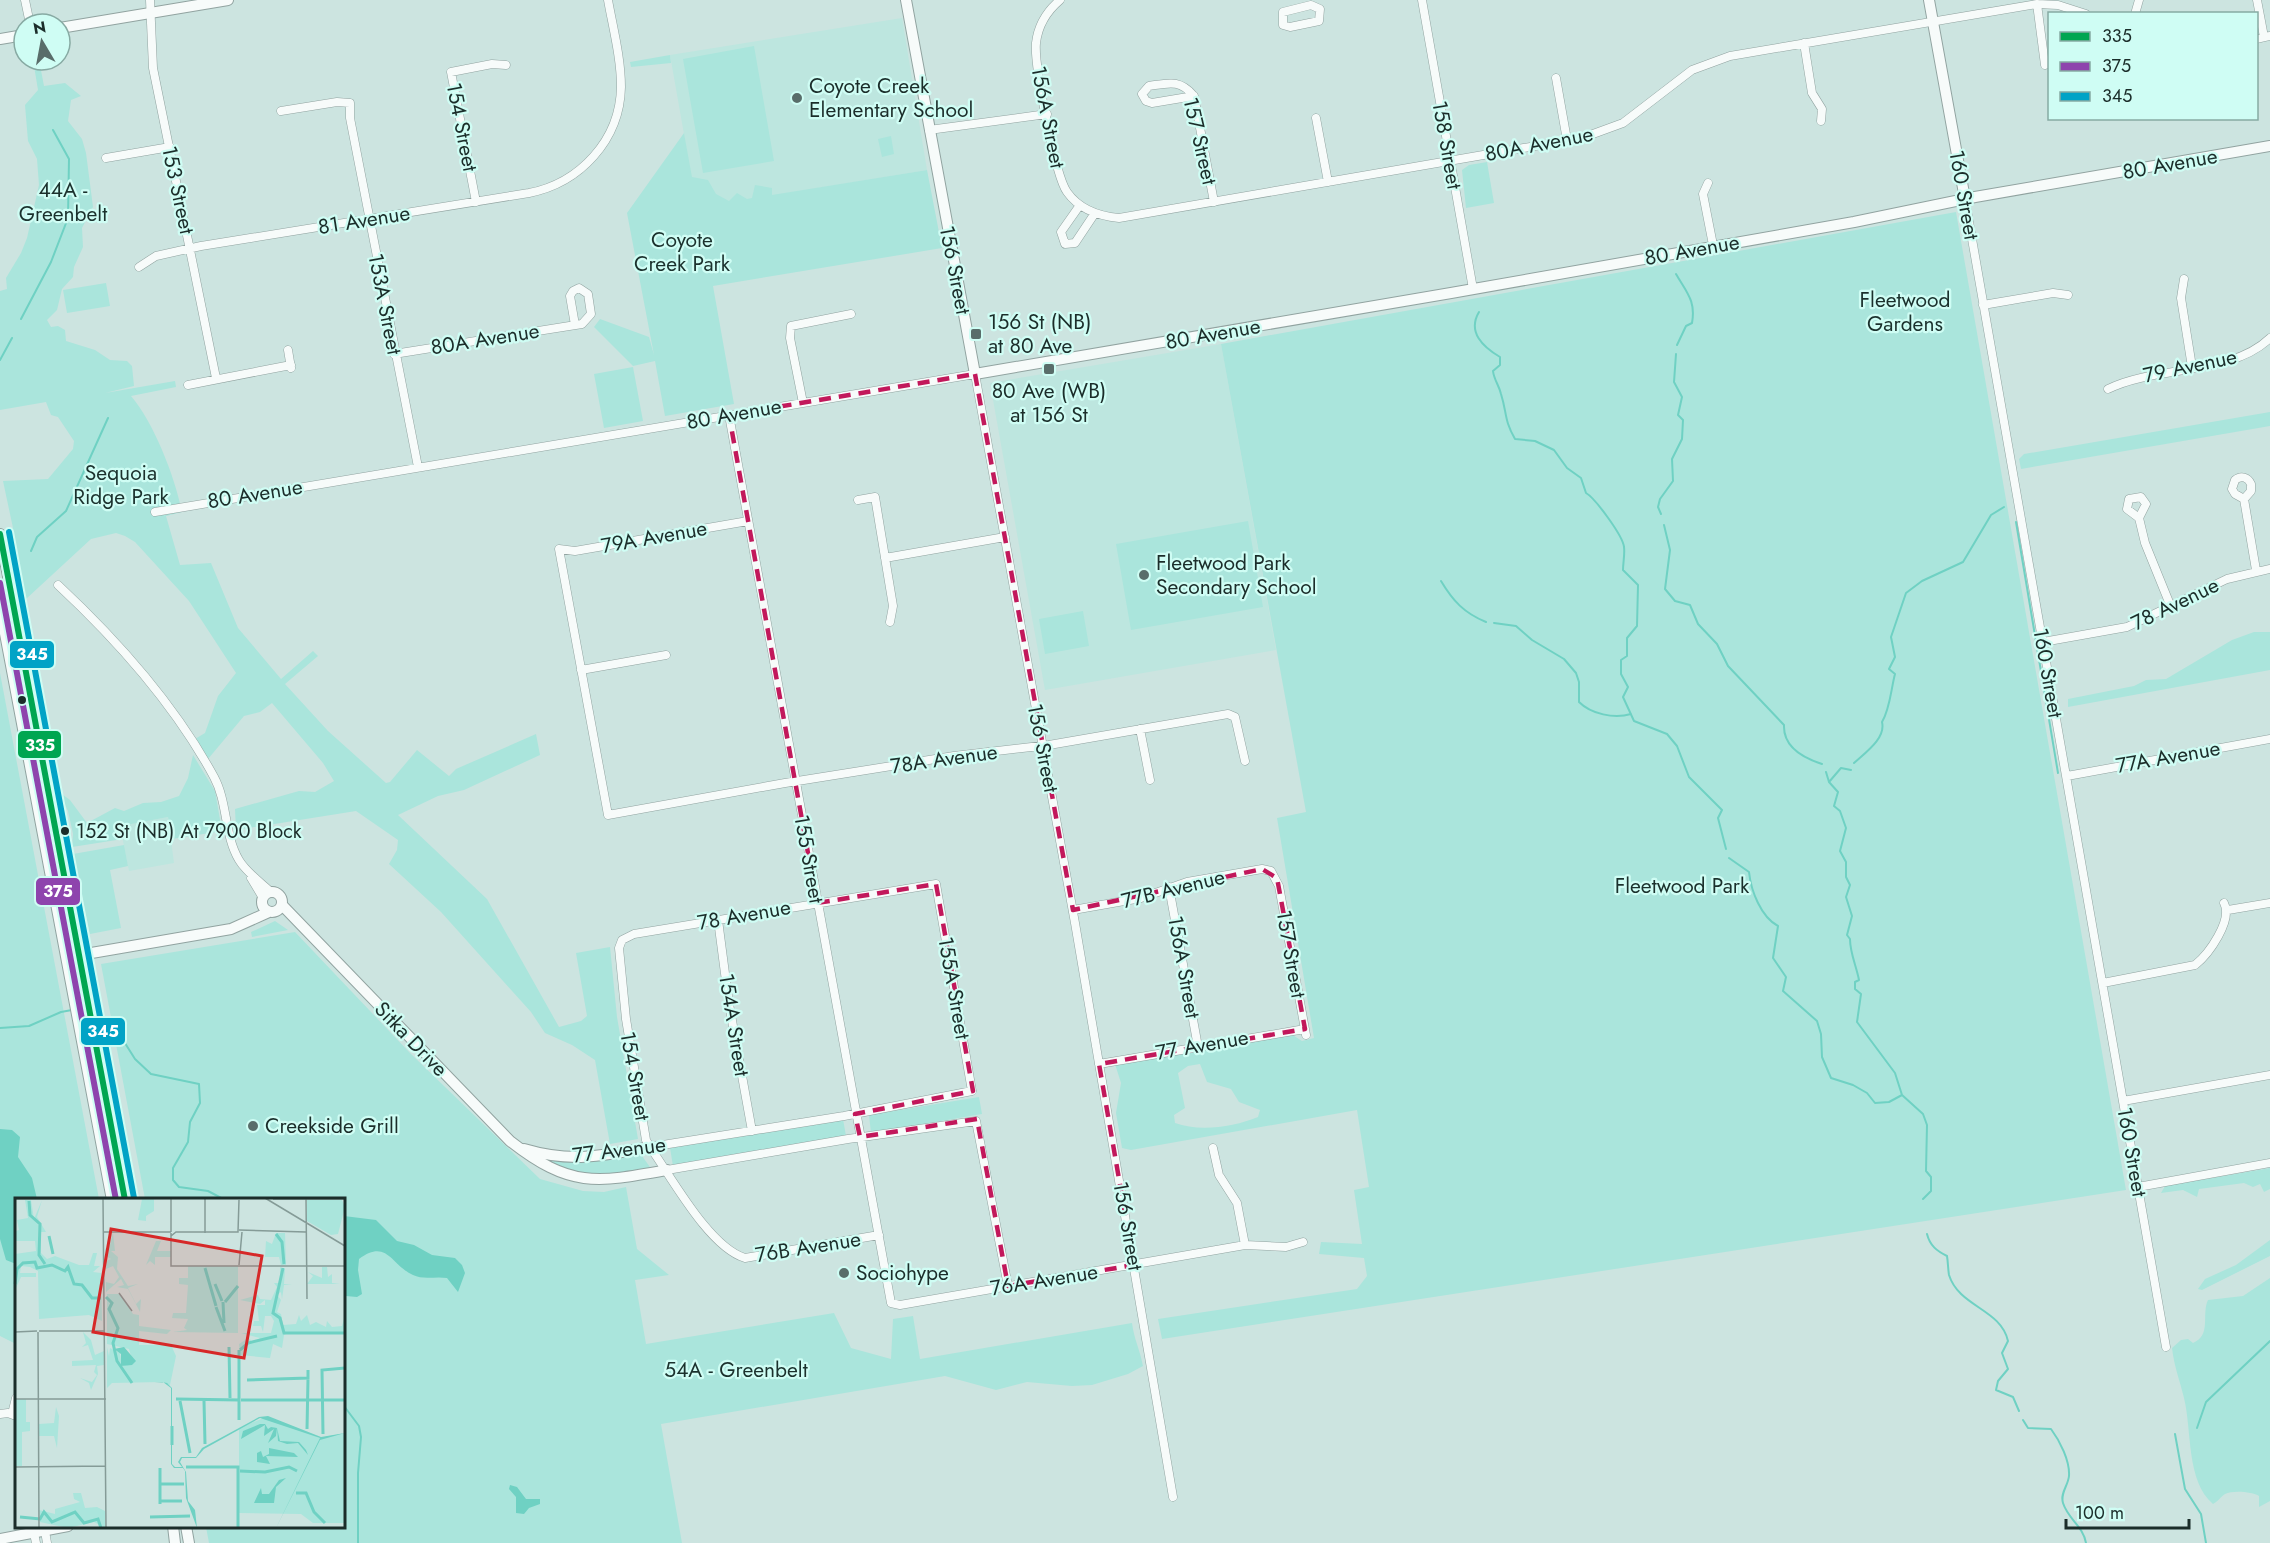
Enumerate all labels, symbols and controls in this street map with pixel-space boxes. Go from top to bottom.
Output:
north arrow [12,12,72,72]
legend [2048,12,2258,120]
text: N [31,15,48,40]
text: 335 [2102,23,2132,49]
text: 375 [2102,53,2131,79]
street label: 156A Street [1023,63,1073,171]
place label: Coyote Creek Elementary School [809,71,973,125]
street label: 154 Street [439,80,485,174]
text: 345 [2102,83,2132,109]
marker: Coyote Creek Elementary School [790,91,804,105]
street label: 157 Street [1175,94,1225,188]
street label: 158 Street [1424,98,1470,192]
street label: 80A Avenue [1482,119,1596,169]
street label: 80 Avenue [2120,141,2220,187]
street label: 153 Street [154,143,202,237]
street label: 160 Street [1941,148,1987,242]
park label: 44A - Greenbelt [19,175,107,229]
street label: 81 Avenue [316,198,412,242]
street label: 156 Street [932,223,978,317]
park label: Coyote Creek Park [634,225,731,279]
street label: 80 Avenue [1642,227,1742,273]
street label: 153A Street [360,251,410,357]
park label: Fleetwood Gardens [1860,285,1950,339]
place label: 156 St (NB) at 80 Ave [988,307,1092,361]
street label: 80 Avenue [1163,311,1263,357]
street label: 80A Avenue [429,316,542,362]
marker: 156 St (NB) at 80 Ave [969,327,983,341]
street label: 79 Avenue [2140,341,2240,391]
marker: 80 Ave (WB) at 156 St [1042,362,1056,376]
place label: 80 Ave (WB) at 156 St [992,376,1106,430]
street label: 80 Avenue [684,391,784,437]
park label: Sequoia Ridge Park [73,458,170,512]
street label: 80 Avenue [205,472,305,516]
street label: 79A Avenue [599,513,710,561]
place label: Fleetwood Park Secondary School [1156,548,1317,602]
marker: Fleetwood Park Secondary School [1137,568,1151,582]
street label: 78 Avenue [2126,570,2224,638]
street label: 160 Street [2025,626,2071,720]
line badge: 345 [9,640,55,669]
text: 345 [16,643,48,666]
unlabelled marker [16,694,28,706]
street label: 156 Street [1020,701,1066,795]
line badge: 335 [17,730,62,759]
street label: 77A Avenue [2113,733,2223,781]
text: 335 [25,734,55,757]
street label: 78A Avenue [889,737,1000,781]
street label: 155 Street [786,812,832,906]
place label: 152 St (NB) At 7900 Block [76,817,302,846]
marker: 152 St (NB) At 7900 Block [59,825,71,837]
street label: 77B Avenue [1118,862,1228,916]
park label: Fleetwood Park [1615,871,1750,901]
line badge: 375 [35,877,81,906]
text: 375 [43,880,73,903]
street label: 78 Avenue [695,892,793,938]
street label: 157 Street [1269,908,1313,1000]
street label: 156A Street [1160,913,1208,1021]
street label: 155A Street [930,934,978,1042]
street label: 154A Street [711,971,757,1079]
street label: Sitka Drive [367,995,455,1083]
line badge: 345 [80,1017,126,1046]
text: 345 [87,1020,119,1043]
street label: 77 Avenue [1153,1022,1251,1068]
street label: 154 Street [612,1029,658,1123]
street label: 160 Street [2109,1105,2155,1199]
place label: Creekside Grill [265,1111,399,1141]
marker: Creekside Grill [246,1119,260,1133]
street label: 77 Avenue [571,1129,668,1171]
street label: 156 Street [1105,1179,1151,1273]
inset map [15,1198,345,1528]
street label: 76B Avenue [753,1224,863,1270]
street label: 76A Avenue [988,1257,1100,1303]
place label: Sociohype [856,1258,949,1288]
marker: Sociohype [837,1266,851,1280]
park label: 54A - Greenbelt [664,1355,808,1385]
scale bar [2066,1492,2189,1530]
text: 100 m [2075,1500,2124,1526]

